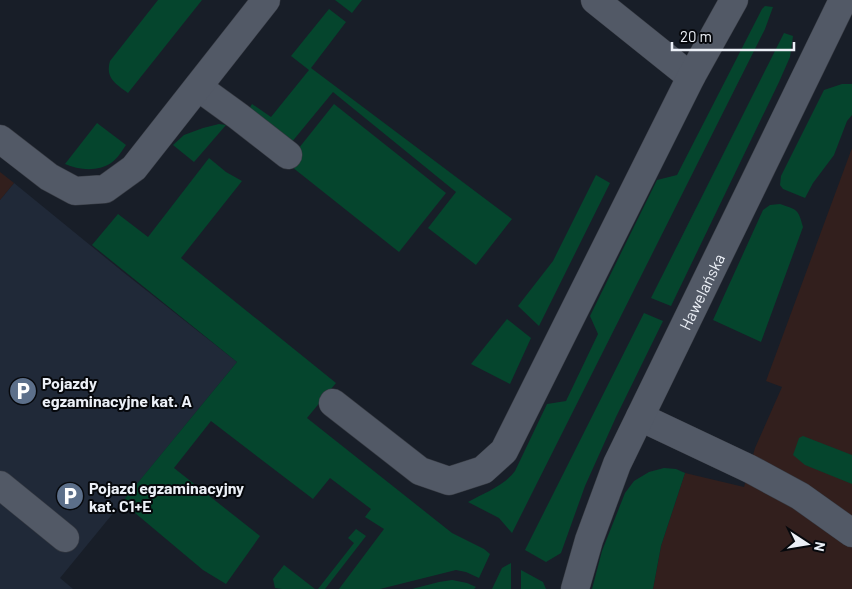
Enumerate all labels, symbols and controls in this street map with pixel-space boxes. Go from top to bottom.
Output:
scale bar [672,20,794,52]
text: 20 m [680,27,712,45]
street label: Hawelańska [674,250,728,333]
place label: Pojazdy egzaminacyjne kat. A [42,373,192,410]
parking icon: Pojazdy egzaminacyjne kat. A [8,376,38,406]
place label: Pojazd egzaminacyjny kat. C1+E [89,478,244,515]
parking icon: Pojazd egzaminacyjny kat. C1+E [55,481,85,511]
north arrow [782,519,832,569]
text: N [811,540,829,553]

